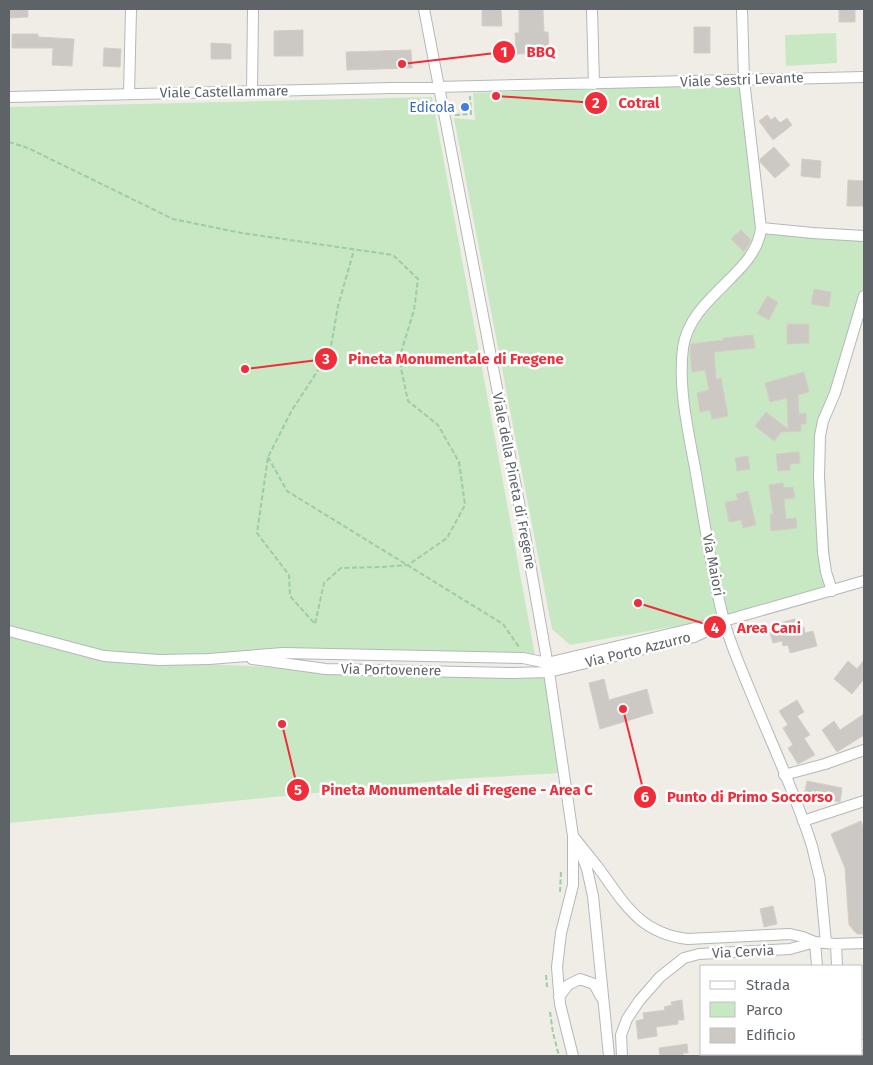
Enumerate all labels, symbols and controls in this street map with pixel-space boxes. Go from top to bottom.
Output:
callout: BBQ [492,37,565,67]
text: 1 [501,43,507,61]
text: BBQ [527,43,556,61]
street label: Viale Sestri Levante [680,69,804,91]
street label: Viale Castellammare [159,82,289,102]
callout: Cotral [584,88,670,118]
text: 2 [592,94,600,112]
text: Cotral [619,94,660,112]
place label: Edicola [409,99,455,116]
marker: Edicola [459,101,471,113]
callout: Pineta Monumentale di Fregene [314,344,574,374]
text: 3 [321,350,330,368]
text: Pineta Monumentale di Fregene [348,350,564,368]
street label: Viale della Pineta di Fregene [489,391,539,571]
street label: Via Maiori [699,532,727,598]
callout: Area Cani [702,612,811,642]
text: 4 [711,619,720,637]
text: Area Cani [736,619,801,637]
street label: Via Porto Azzurro [584,629,692,671]
street label: Via Portovenere [341,661,441,679]
callout: Pineta Monumentale di Fregene - Area C [286,775,602,805]
text: 5 [294,781,302,799]
text: Pineta Monumentale di Fregene - Area C [321,781,593,799]
callout: Punto di Primo Soccorso [632,782,844,812]
text: 6 [641,788,650,806]
text: Punto di Primo Soccorso [667,788,833,806]
street label: Via Cervia [712,942,774,962]
legend [700,965,863,1055]
text: Strada [746,976,790,994]
text: Parco [746,1001,783,1019]
text: Edificio [746,1026,796,1044]

